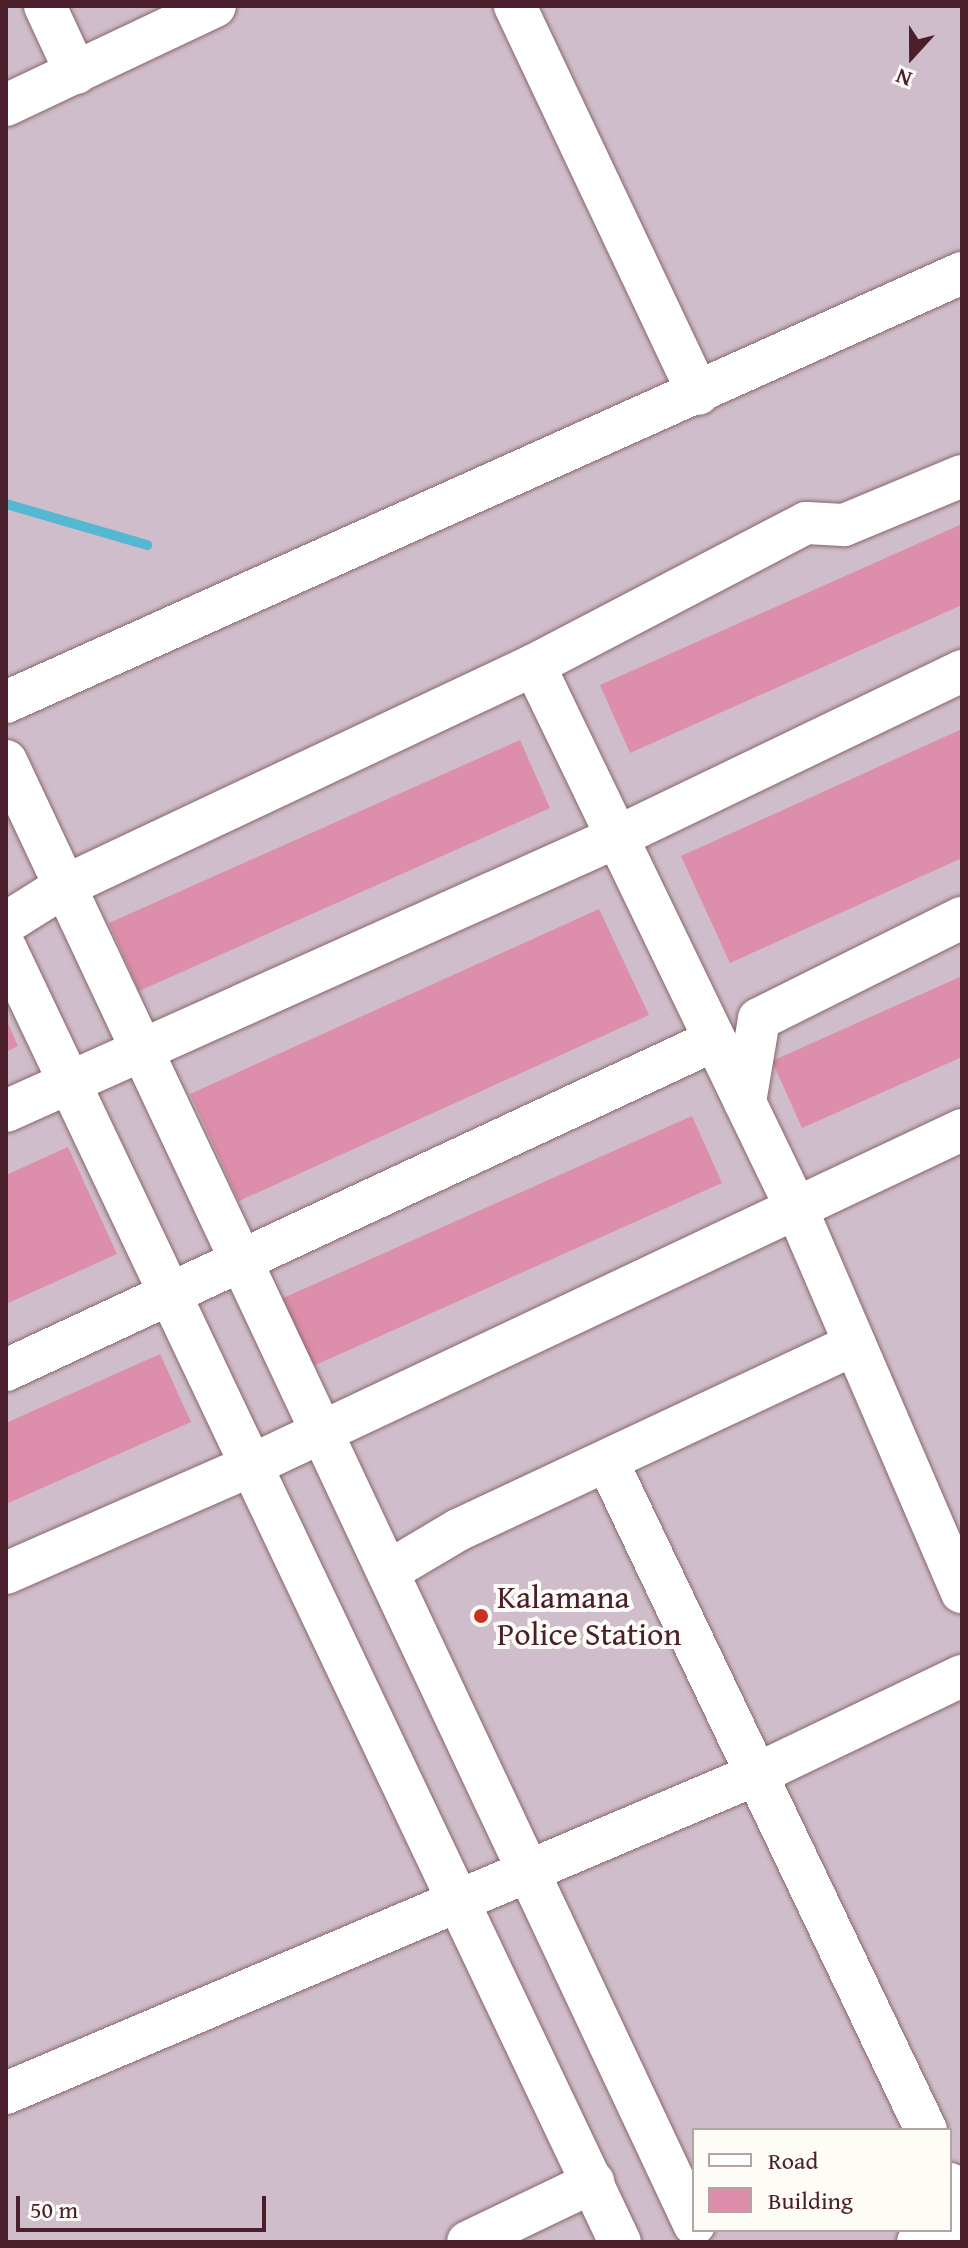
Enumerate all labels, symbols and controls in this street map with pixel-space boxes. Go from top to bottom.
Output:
north arrow [872,16,952,96]
text: N [891,61,916,96]
place label: Kalamana Police Station [497,1579,681,1654]
marker: Kalamana Police Station [472,1607,490,1625]
legend [692,2128,952,2232]
text: Road [768,2143,818,2178]
scale bar [20,2180,270,2230]
text: Building [768,2183,853,2218]
text: 50 m [30,2192,78,2227]

